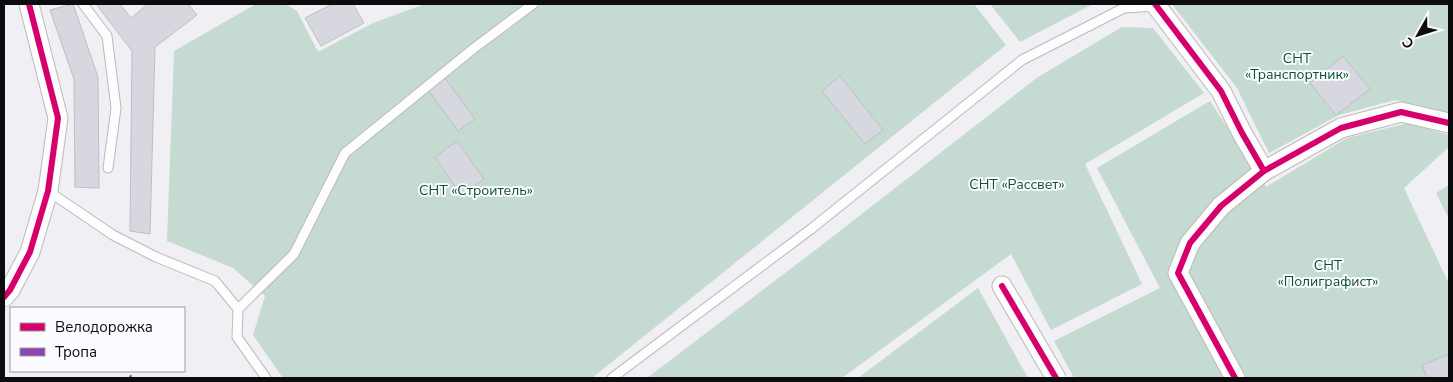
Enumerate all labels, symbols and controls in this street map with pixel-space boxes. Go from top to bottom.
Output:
north arrow [1393,10,1443,60]
text: С [1398,33,1419,53]
park label: СНТ «Транспортник» [1245,49,1349,84]
park label: СНТ «Рассвет» [969,175,1065,194]
park label: СНТ «Строитель» [419,181,533,200]
park label: СНТ «Полиграфист» [1277,256,1379,291]
legend [10,307,185,372]
text: Велодорожка [55,317,153,337]
text: Тропа [55,342,97,362]

